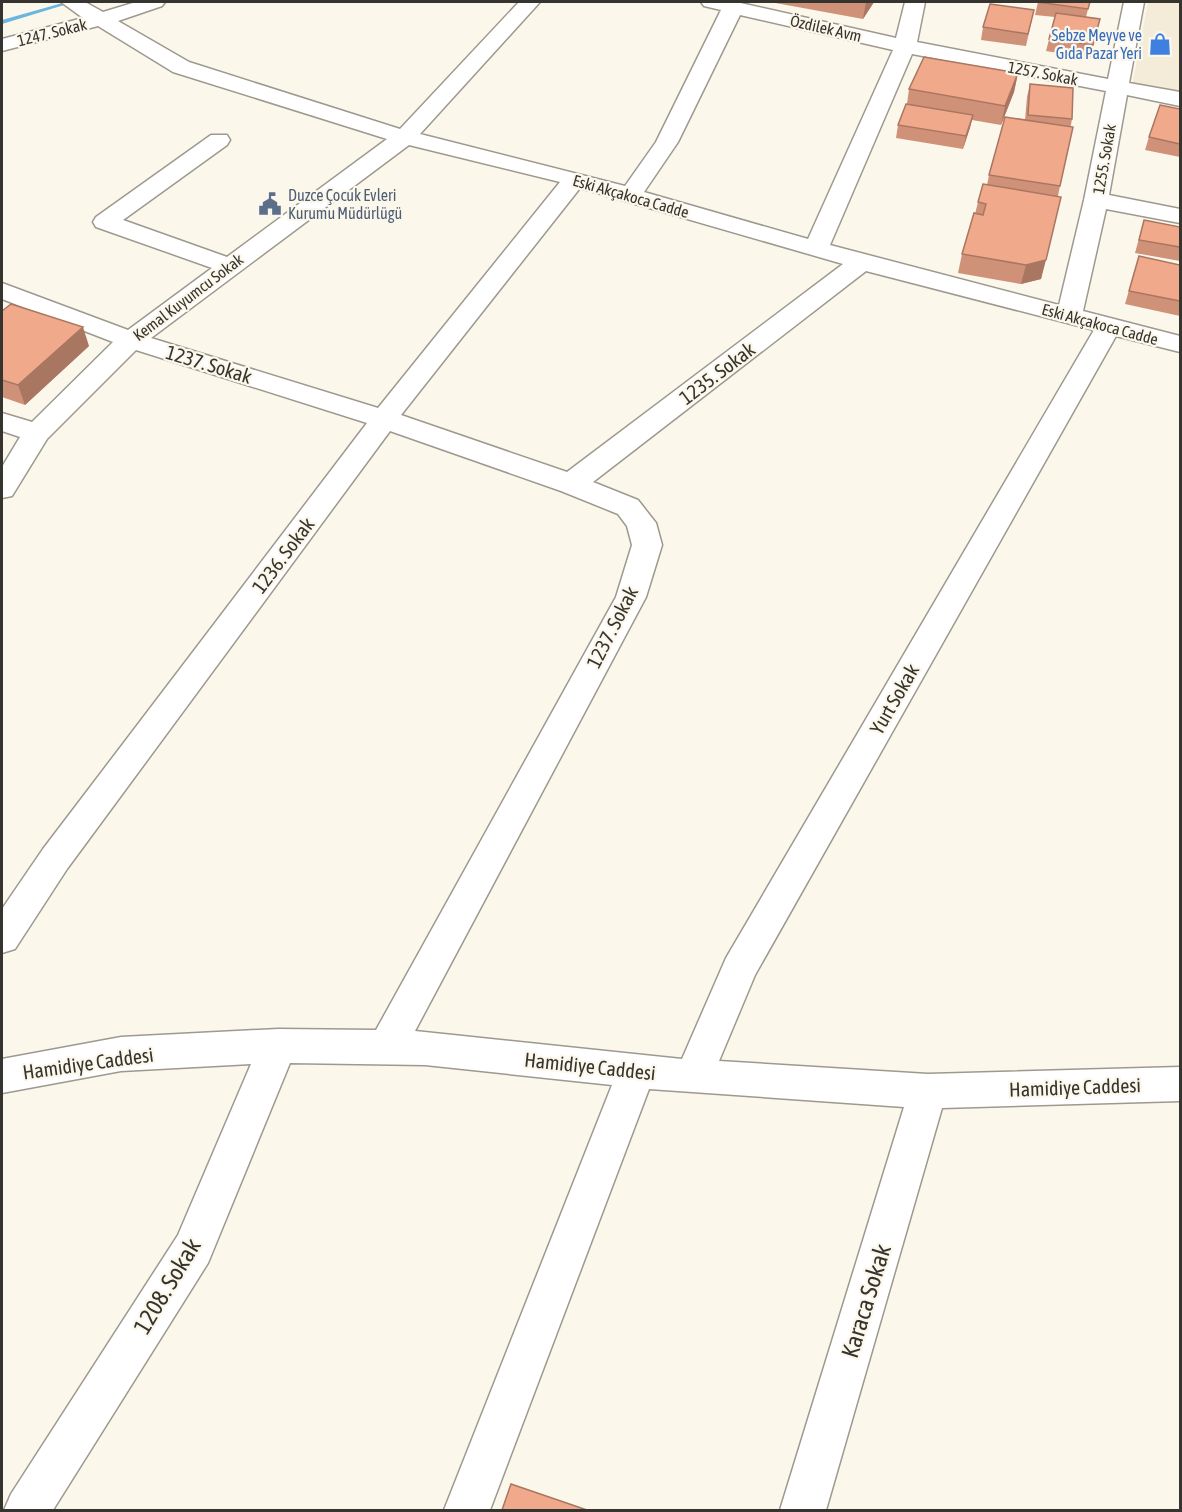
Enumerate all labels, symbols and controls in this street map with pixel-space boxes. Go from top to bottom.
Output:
street label: Özdilek Avm [789,11,863,45]
street label: 1247. Sokak [15,15,89,49]
place label: Sebze Meyve ve Gıda Pazar Yeri [1052,26,1142,62]
shop icon: Sebze Meyve ve Gıda Pazar Yeri [1147,31,1173,57]
street label: 1257. Sokak [1006,57,1080,89]
street label: 1255. Sokak [1089,123,1119,195]
street label: Eski Akçakoca Cadde [571,171,691,222]
place label: Duzce Çocuk Evleri Kurumu Müdürlügü [288,186,402,223]
public building icon: Duzce Çocuk Evleri Kurumu Müdürlügü [257,191,283,217]
street label: Kemal Kuyumcu Sokak [129,250,247,345]
street label: Eski Akçakoca Cadde [1040,300,1160,349]
street label: 1235. Sokak [675,337,759,409]
street label: 1237. Sokak [163,340,255,388]
street label: 1236. Sokak [247,513,319,597]
street label: 1237. Sokak [582,582,642,672]
street label: Yurt Sokak [865,660,923,738]
street label: Hamidiye Caddesi [21,1042,155,1084]
street label: Hamidiye Caddesi [523,1048,657,1084]
street label: Hamidiye Caddesi [1009,1073,1141,1101]
street label: 1208. Sokak [128,1233,206,1339]
street label: Karaca Sokak [836,1241,896,1361]

